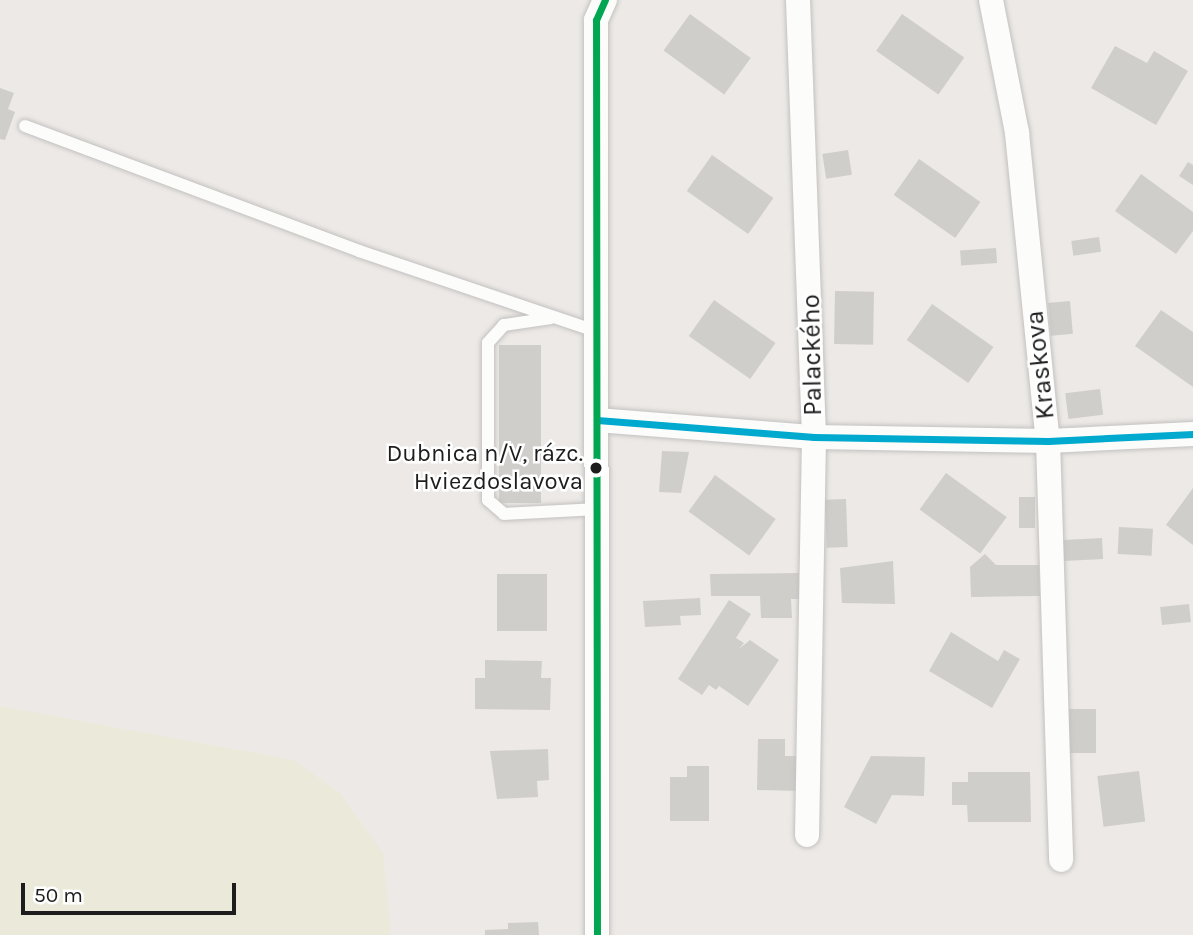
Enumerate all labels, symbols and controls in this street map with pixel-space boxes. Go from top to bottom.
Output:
street label: Palackého [795,294,829,416]
street label: Kraskova [1019,309,1061,421]
place label: Dubnica n/V, rázc. Hviezdoslavova [386,440,583,496]
marker: Dubnica n/V, rázc. Hviezdoslavova [589,461,603,475]
scale bar [24,869,240,913]
text: 50 m [34,883,83,907]

